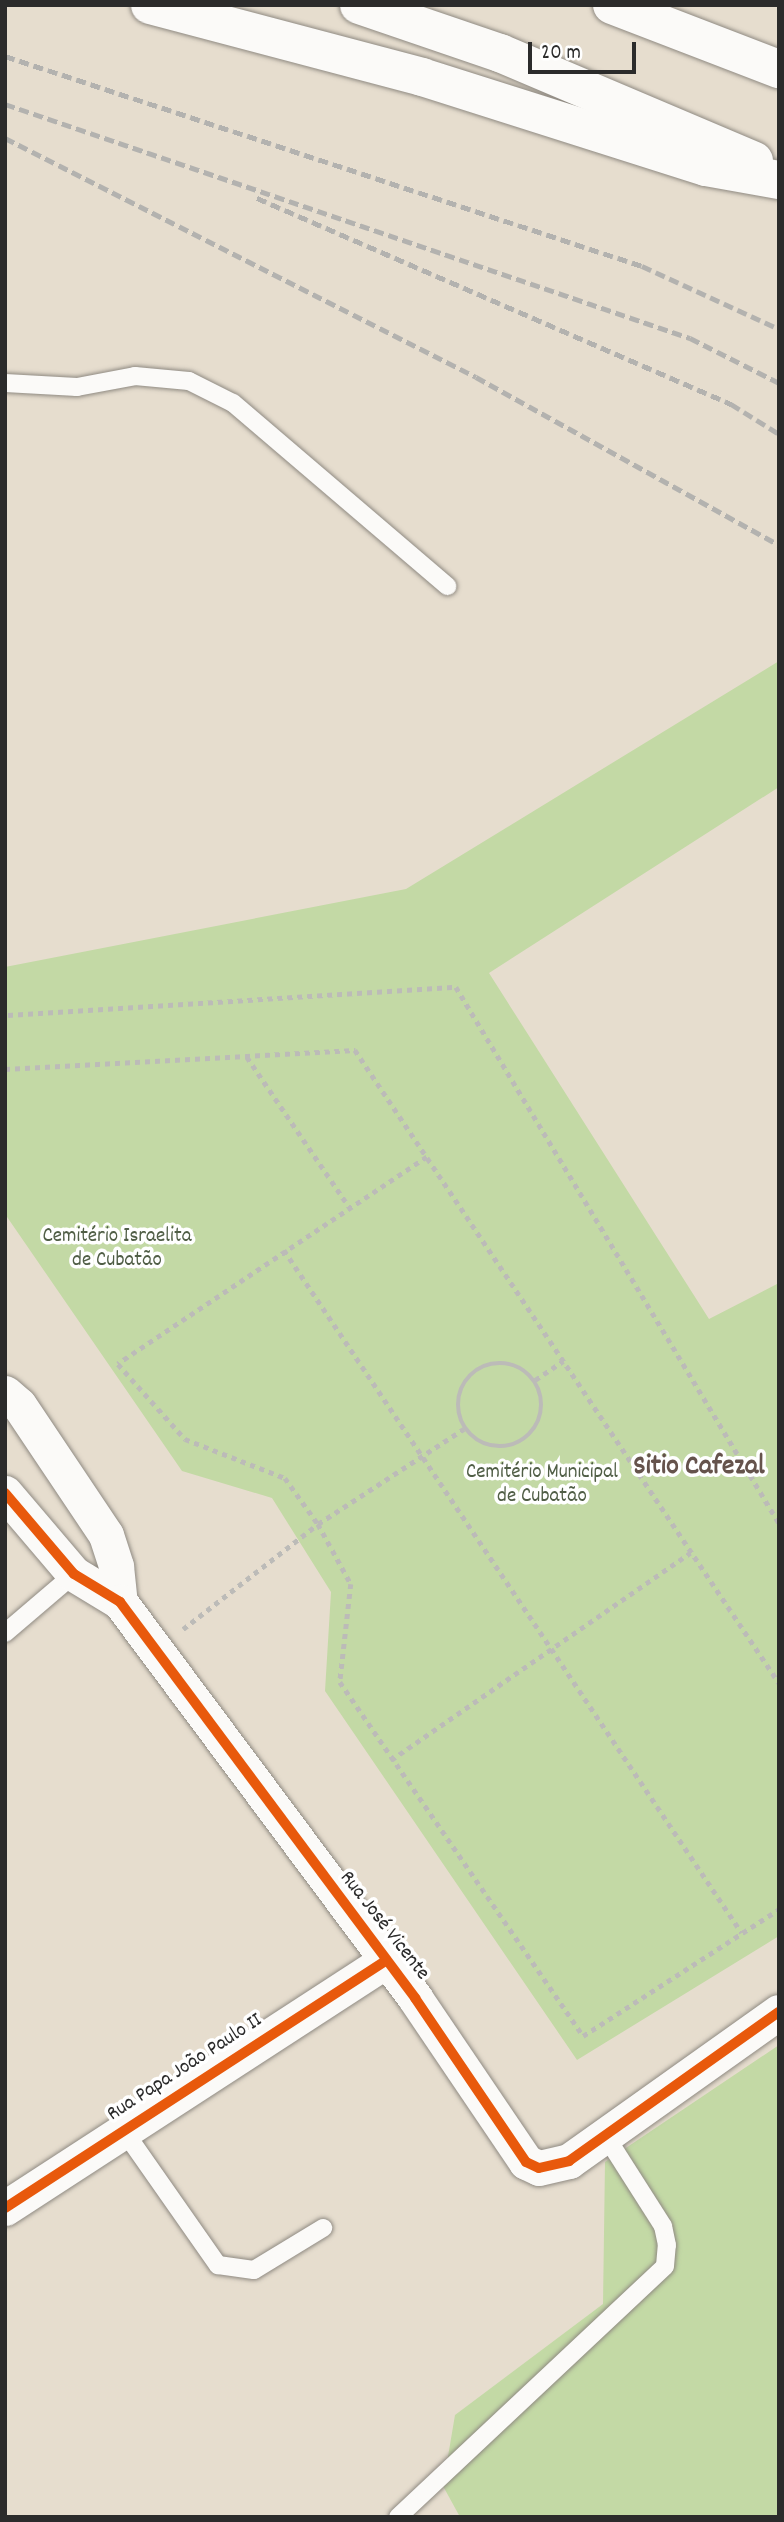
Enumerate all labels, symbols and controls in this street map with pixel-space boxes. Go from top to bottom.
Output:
scale bar [532,28,640,72]
text: 20 m [541,39,581,69]
park label: Cemitério Israelita de Cubatão [42,1224,192,1274]
district label: Sitio Cafezal [633,1451,765,1485]
park label: Cemitério Municipal de Cubatão [466,1460,618,1510]
street label: Rua José Vicente [333,1866,435,1986]
street label: Rua Papa João Paulo II [103,2008,267,2128]

